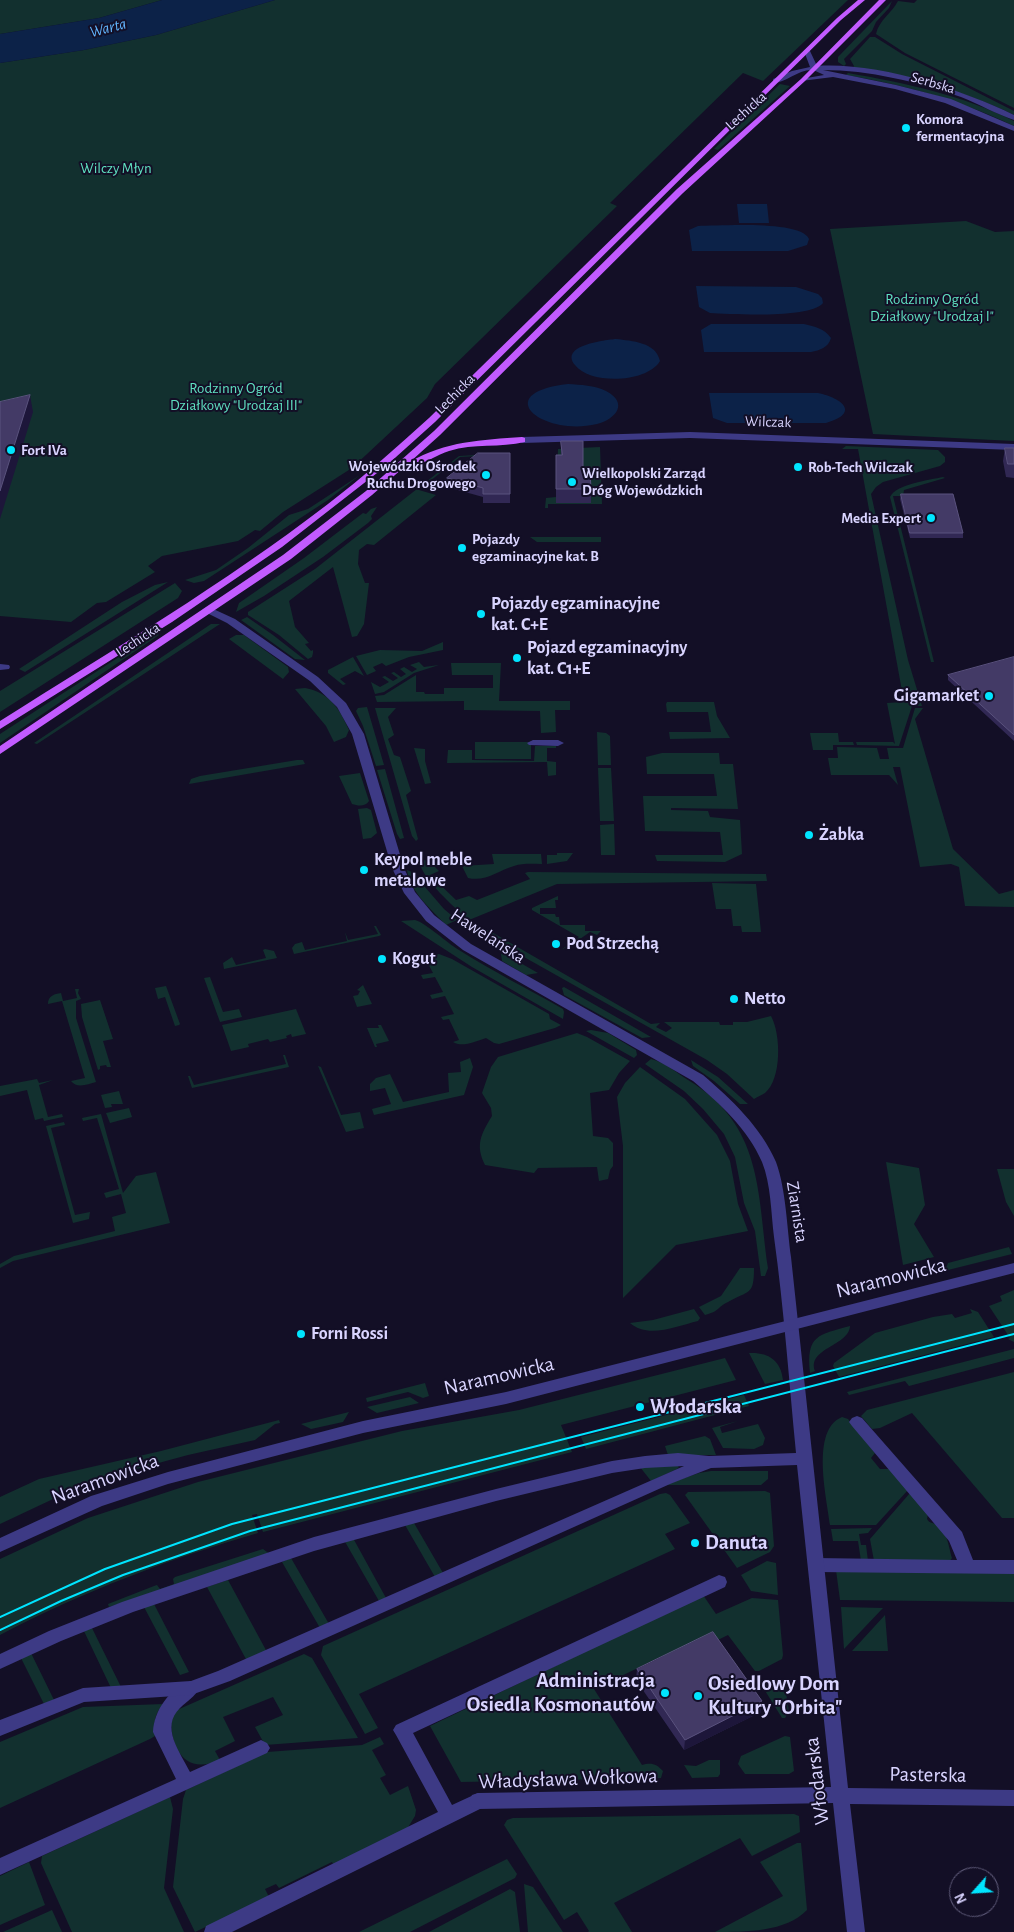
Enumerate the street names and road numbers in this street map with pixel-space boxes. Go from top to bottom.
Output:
street label: Serbska [909,68,957,98]
street label: Lechicka [722,88,770,134]
street label: Lechicka [431,370,479,418]
street label: Wilczak [744,412,792,432]
street label: Lechicka [112,619,164,661]
street label: Hawelańska [447,904,529,968]
street label: Ziarnista [781,1180,813,1244]
street label: Naramowicka [833,1252,949,1304]
street label: Naramowicka [441,1351,557,1401]
street label: Naramowicka [48,1448,162,1510]
street label: Włodarska [799,1736,835,1826]
street label: Pasterska [889,1762,967,1788]
street label: Władysława Wołkowa [478,1763,658,1795]

